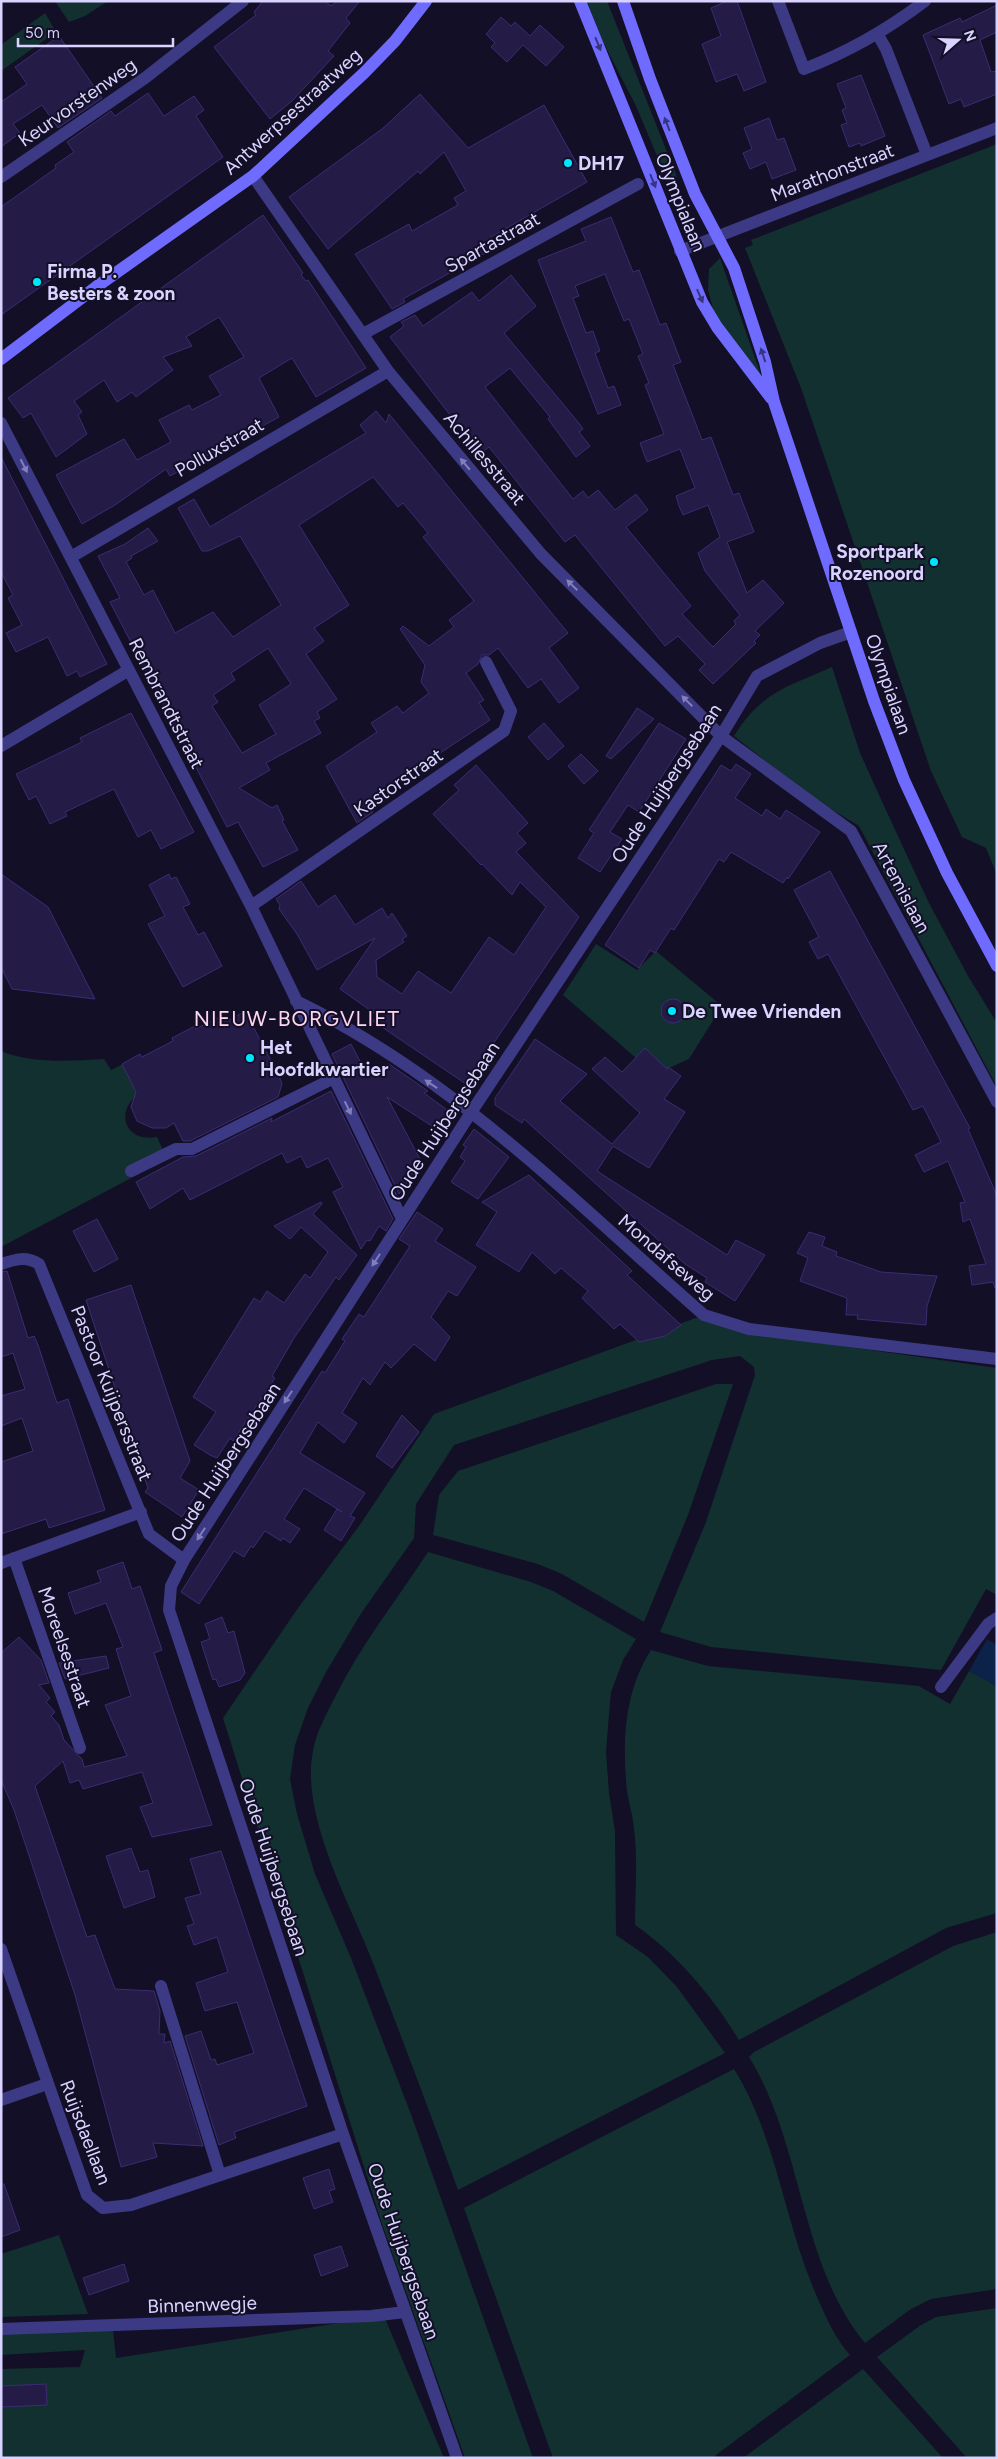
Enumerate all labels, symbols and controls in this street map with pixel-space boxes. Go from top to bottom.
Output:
scale bar [18,15,172,47]
north arrow [933,15,983,65]
text: 50 m [25,24,60,42]
text: N [960,28,980,44]
one-way arrow [594,37,602,52]
street label: Antwerpsestraatweg [219,43,366,179]
street label: Keurvorstenweg [14,53,141,152]
one-way arrow [663,117,671,131]
street label: Marathonstraat [767,138,897,207]
street label: Olympialaan [650,149,711,255]
place label: DH17 [578,152,624,175]
marker: DH17 [562,157,574,169]
one-way arrow [649,174,657,188]
street label: Spartastraat [441,207,544,278]
place label: Firma P. Besters & zoon [47,260,175,305]
marker: Firma P. Besters & zoon [31,276,43,288]
one-way arrow [696,289,704,303]
one-way arrow [758,347,766,362]
street label: Achillesstraat [439,407,530,510]
street label: Polluxstraat [171,413,268,482]
one-way arrow [460,457,471,470]
one-way arrow [20,459,28,474]
place label: Sportpark Rozenoord [830,540,925,585]
marker: Sportpark Rozenoord [928,556,940,568]
one-way arrow [567,580,579,592]
street label: Olympialaan [861,631,916,737]
street label: Rembrandtstraat [124,634,209,772]
one-way arrow [681,695,693,707]
street label: Oude Huijbergsebaan [606,699,727,867]
street label: Kastorstraat [349,743,447,822]
street label: Artemislaan [868,838,935,937]
place label: De Twee Vrienden [682,1000,841,1023]
marker: De Twee Vrienden [666,1005,678,1017]
district label: NIEUW-BORGVLIET [194,1006,400,1031]
place label: Het Hoofdkwartier [260,1036,388,1081]
street label: Oude Huijbergsebaan [384,1037,505,1205]
marker: Het Hoofdkwartier [244,1052,256,1064]
one-way arrow [425,1079,438,1089]
one-way arrow [345,1101,353,1115]
street label: Mondafseweg [614,1209,720,1306]
one-way arrow [371,1254,381,1267]
street label: Pastoor Kuijpersstraat [66,1302,157,1484]
street label: Oude Huijbergsebaan [165,1378,286,1546]
one-way arrow [284,1390,293,1404]
one-way arrow [196,1527,206,1541]
street label: Moreelsestraat [33,1584,96,1711]
street label: Oude Huijbergsebaan [234,1775,313,1959]
street label: Ruijsdaellaan [55,2077,116,2188]
street label: Oude Huijbergsebaan [362,2160,445,2343]
street label: Binnenwegje [147,2291,257,2318]

